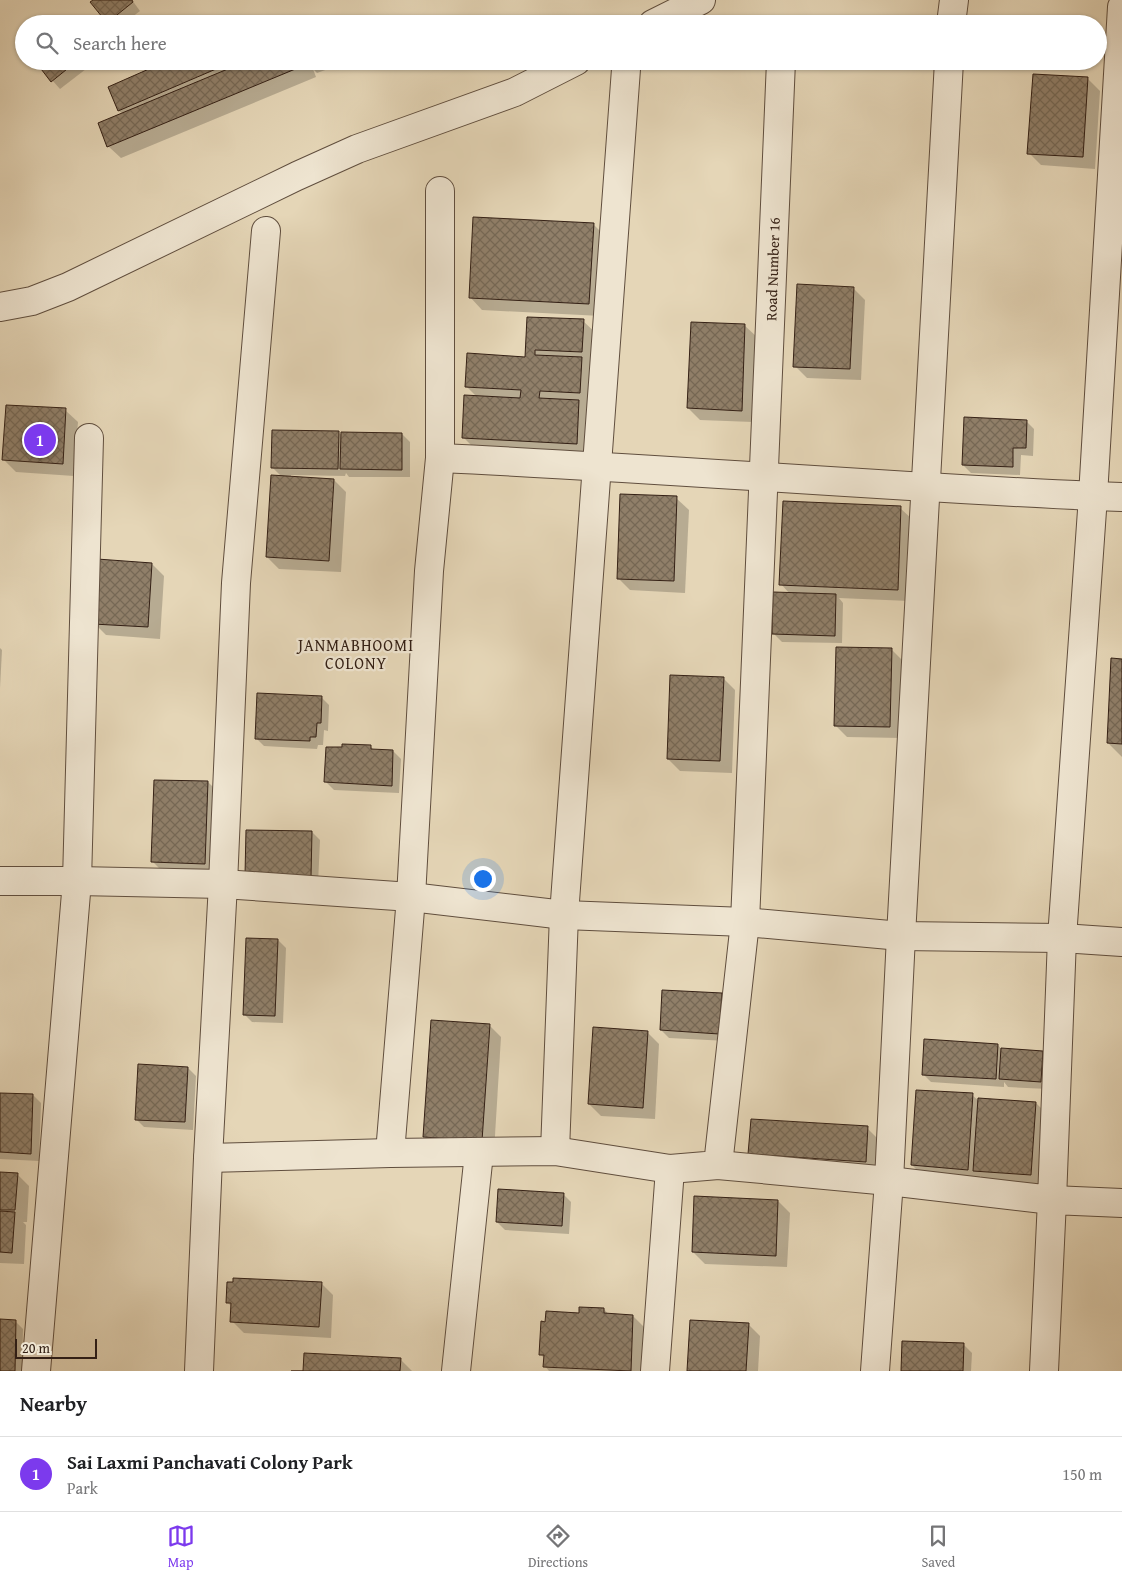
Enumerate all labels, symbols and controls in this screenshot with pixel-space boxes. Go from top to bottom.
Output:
search box [15,15,1107,70]
icon: search [33,29,61,57]
text: Search here [73,29,167,57]
street label: Road Number 16 [760,217,785,321]
pin: 1 [24,421,56,459]
district label: JANMABHOOMI COLONY [296,633,414,675]
your location [470,866,496,892]
scale bar [15,1336,98,1359]
text: 20 m [22,1338,50,1358]
text: Nearby [20,1388,87,1419]
text: Sai Laxmi Panchavati Colony Park [67,1448,353,1476]
text: 1 [32,1462,40,1486]
text: 150 m [1062,1462,1102,1486]
text: Park [67,1476,98,1500]
tab: Map [167,1522,195,1572]
tab: Directions [528,1522,588,1572]
tab: Saved [921,1522,955,1572]

